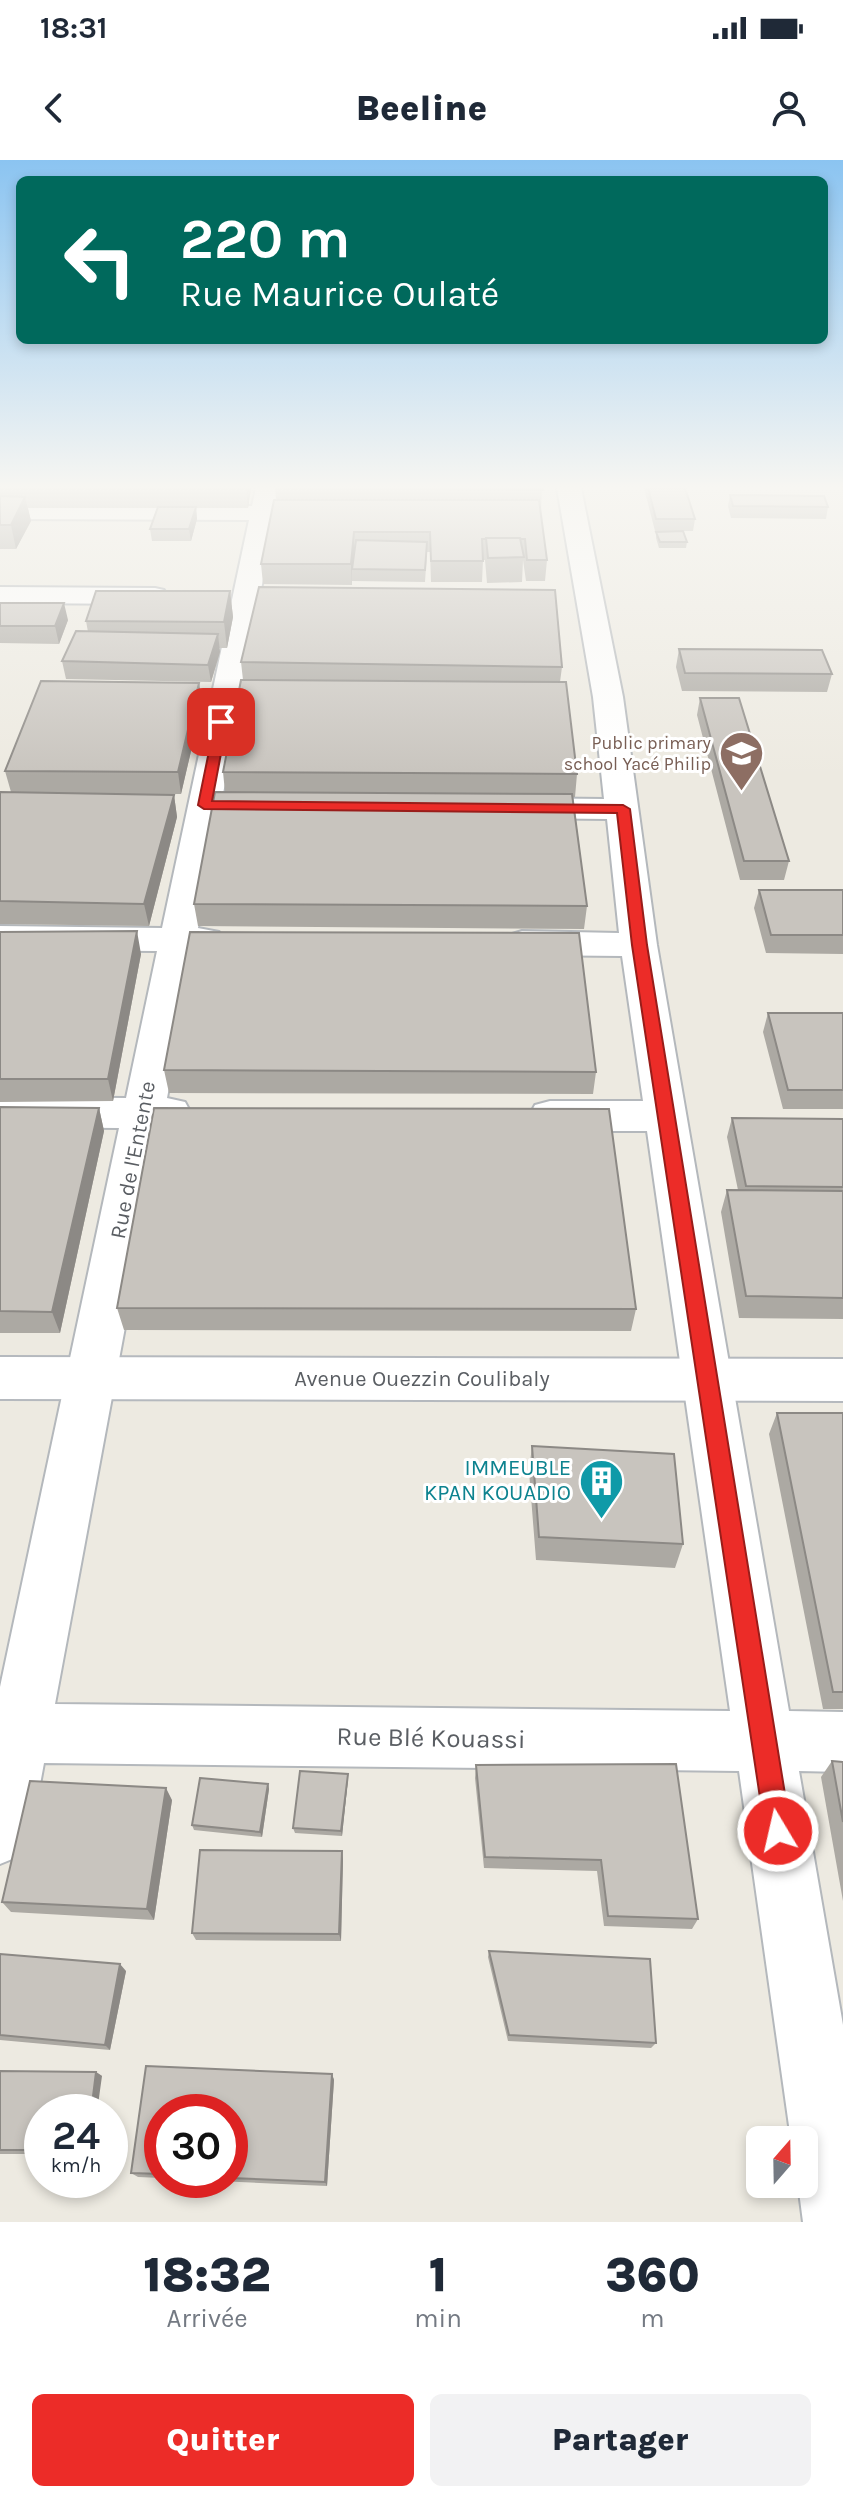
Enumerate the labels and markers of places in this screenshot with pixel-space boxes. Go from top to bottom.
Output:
pin [187,688,255,756]
school or university icon: Public primary school Yacé Philip [718,729,766,792]
place label: Public primary school Yacé Philip [564,732,712,775]
place label: IMMEUBLE KPAN KOUADIO [424,1455,571,1506]
building icon: IMMEUBLE KPAN KOUADIO [578,1457,626,1520]

